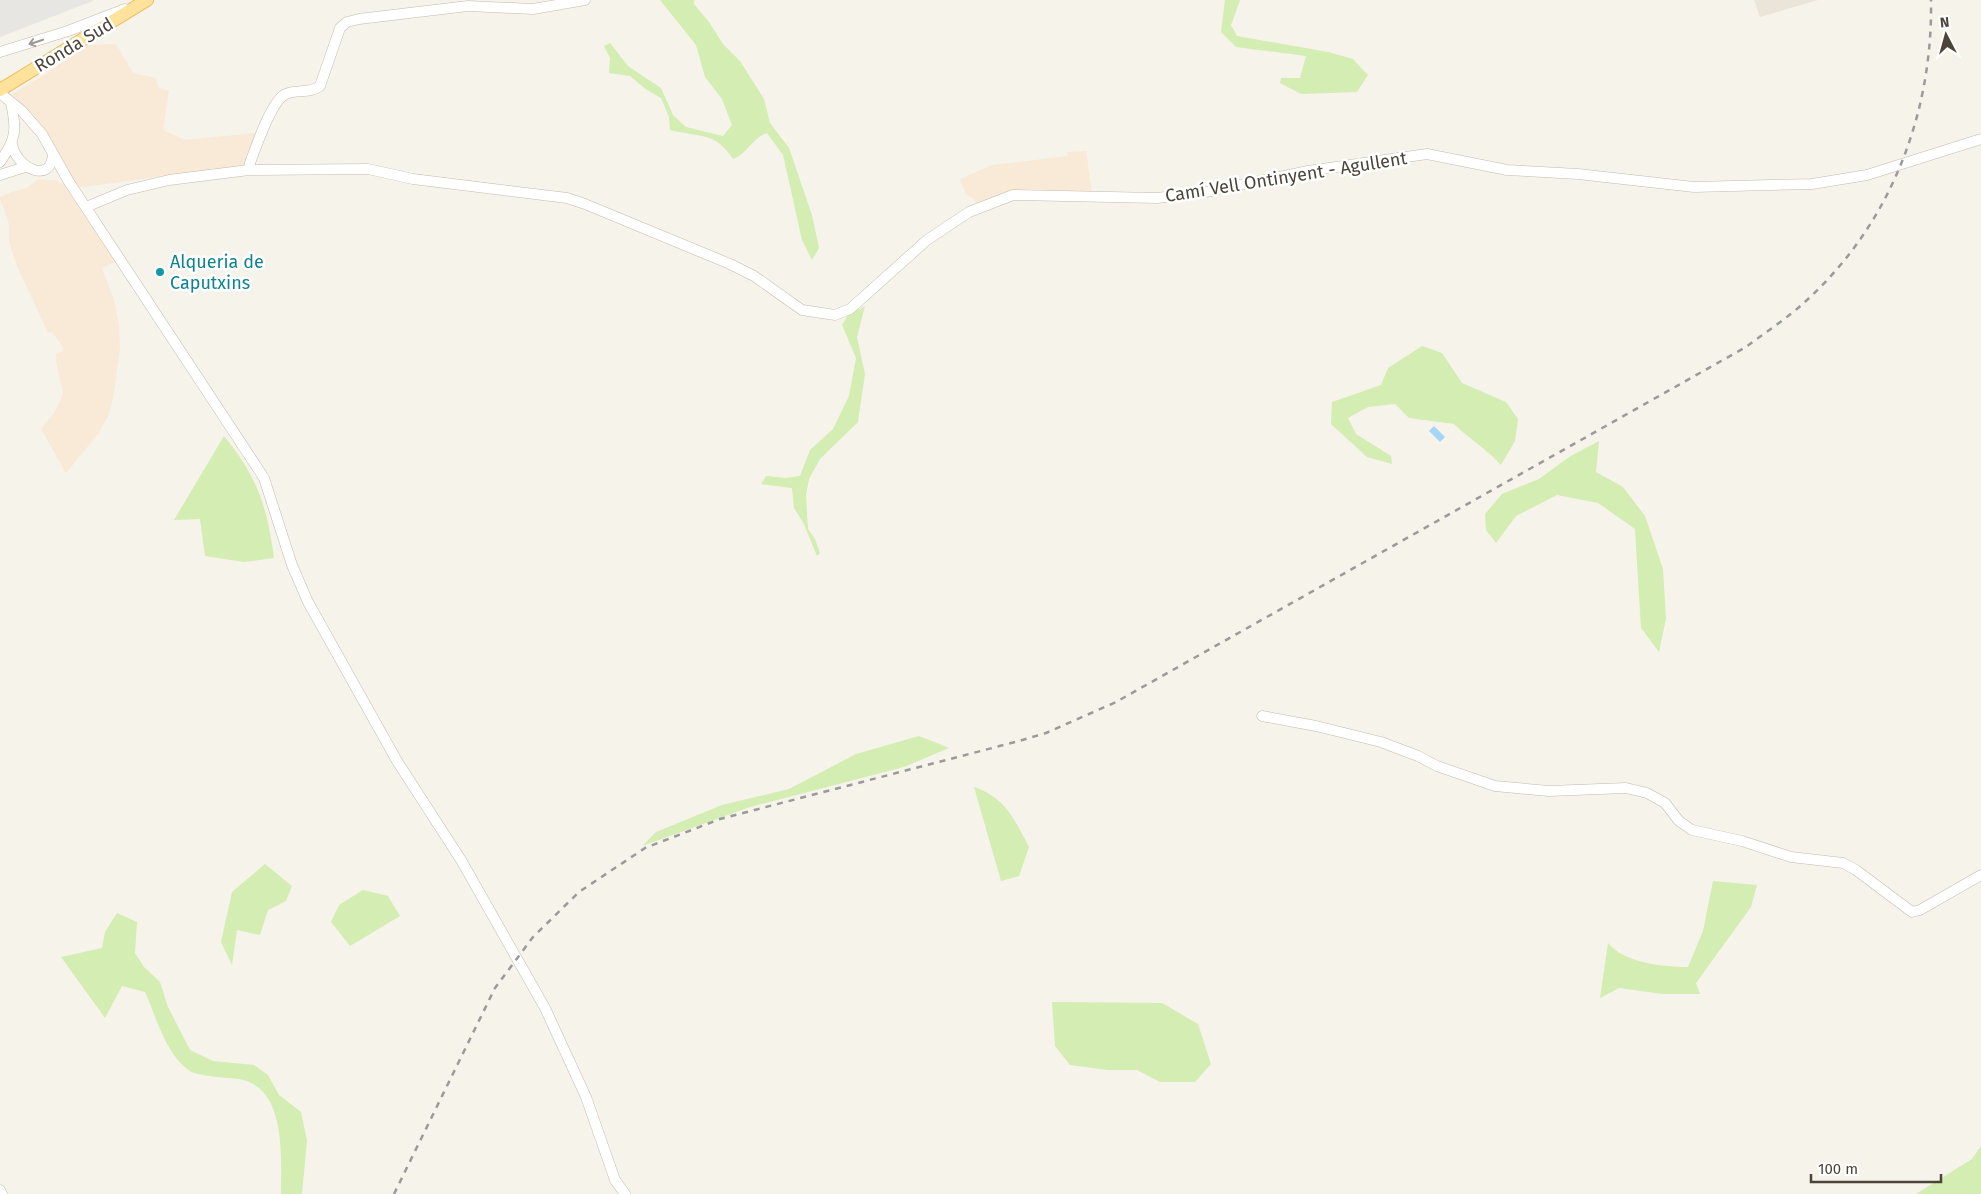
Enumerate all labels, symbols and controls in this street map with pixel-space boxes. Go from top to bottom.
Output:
north arrow [1921,10,1971,60]
street label: Ronda Sud [31,13,117,77]
text: N [1939,14,1950,32]
one-way arrow [28,38,44,48]
street label: Camí Vell Ontinyent - Agullent [1164,147,1409,207]
place label: Alqueria de Caputxins [170,251,264,294]
marker: Alqueria de Caputxins [154,266,166,278]
scale bar [1811,1152,1941,1184]
text: 100 m [1818,1160,1858,1178]

